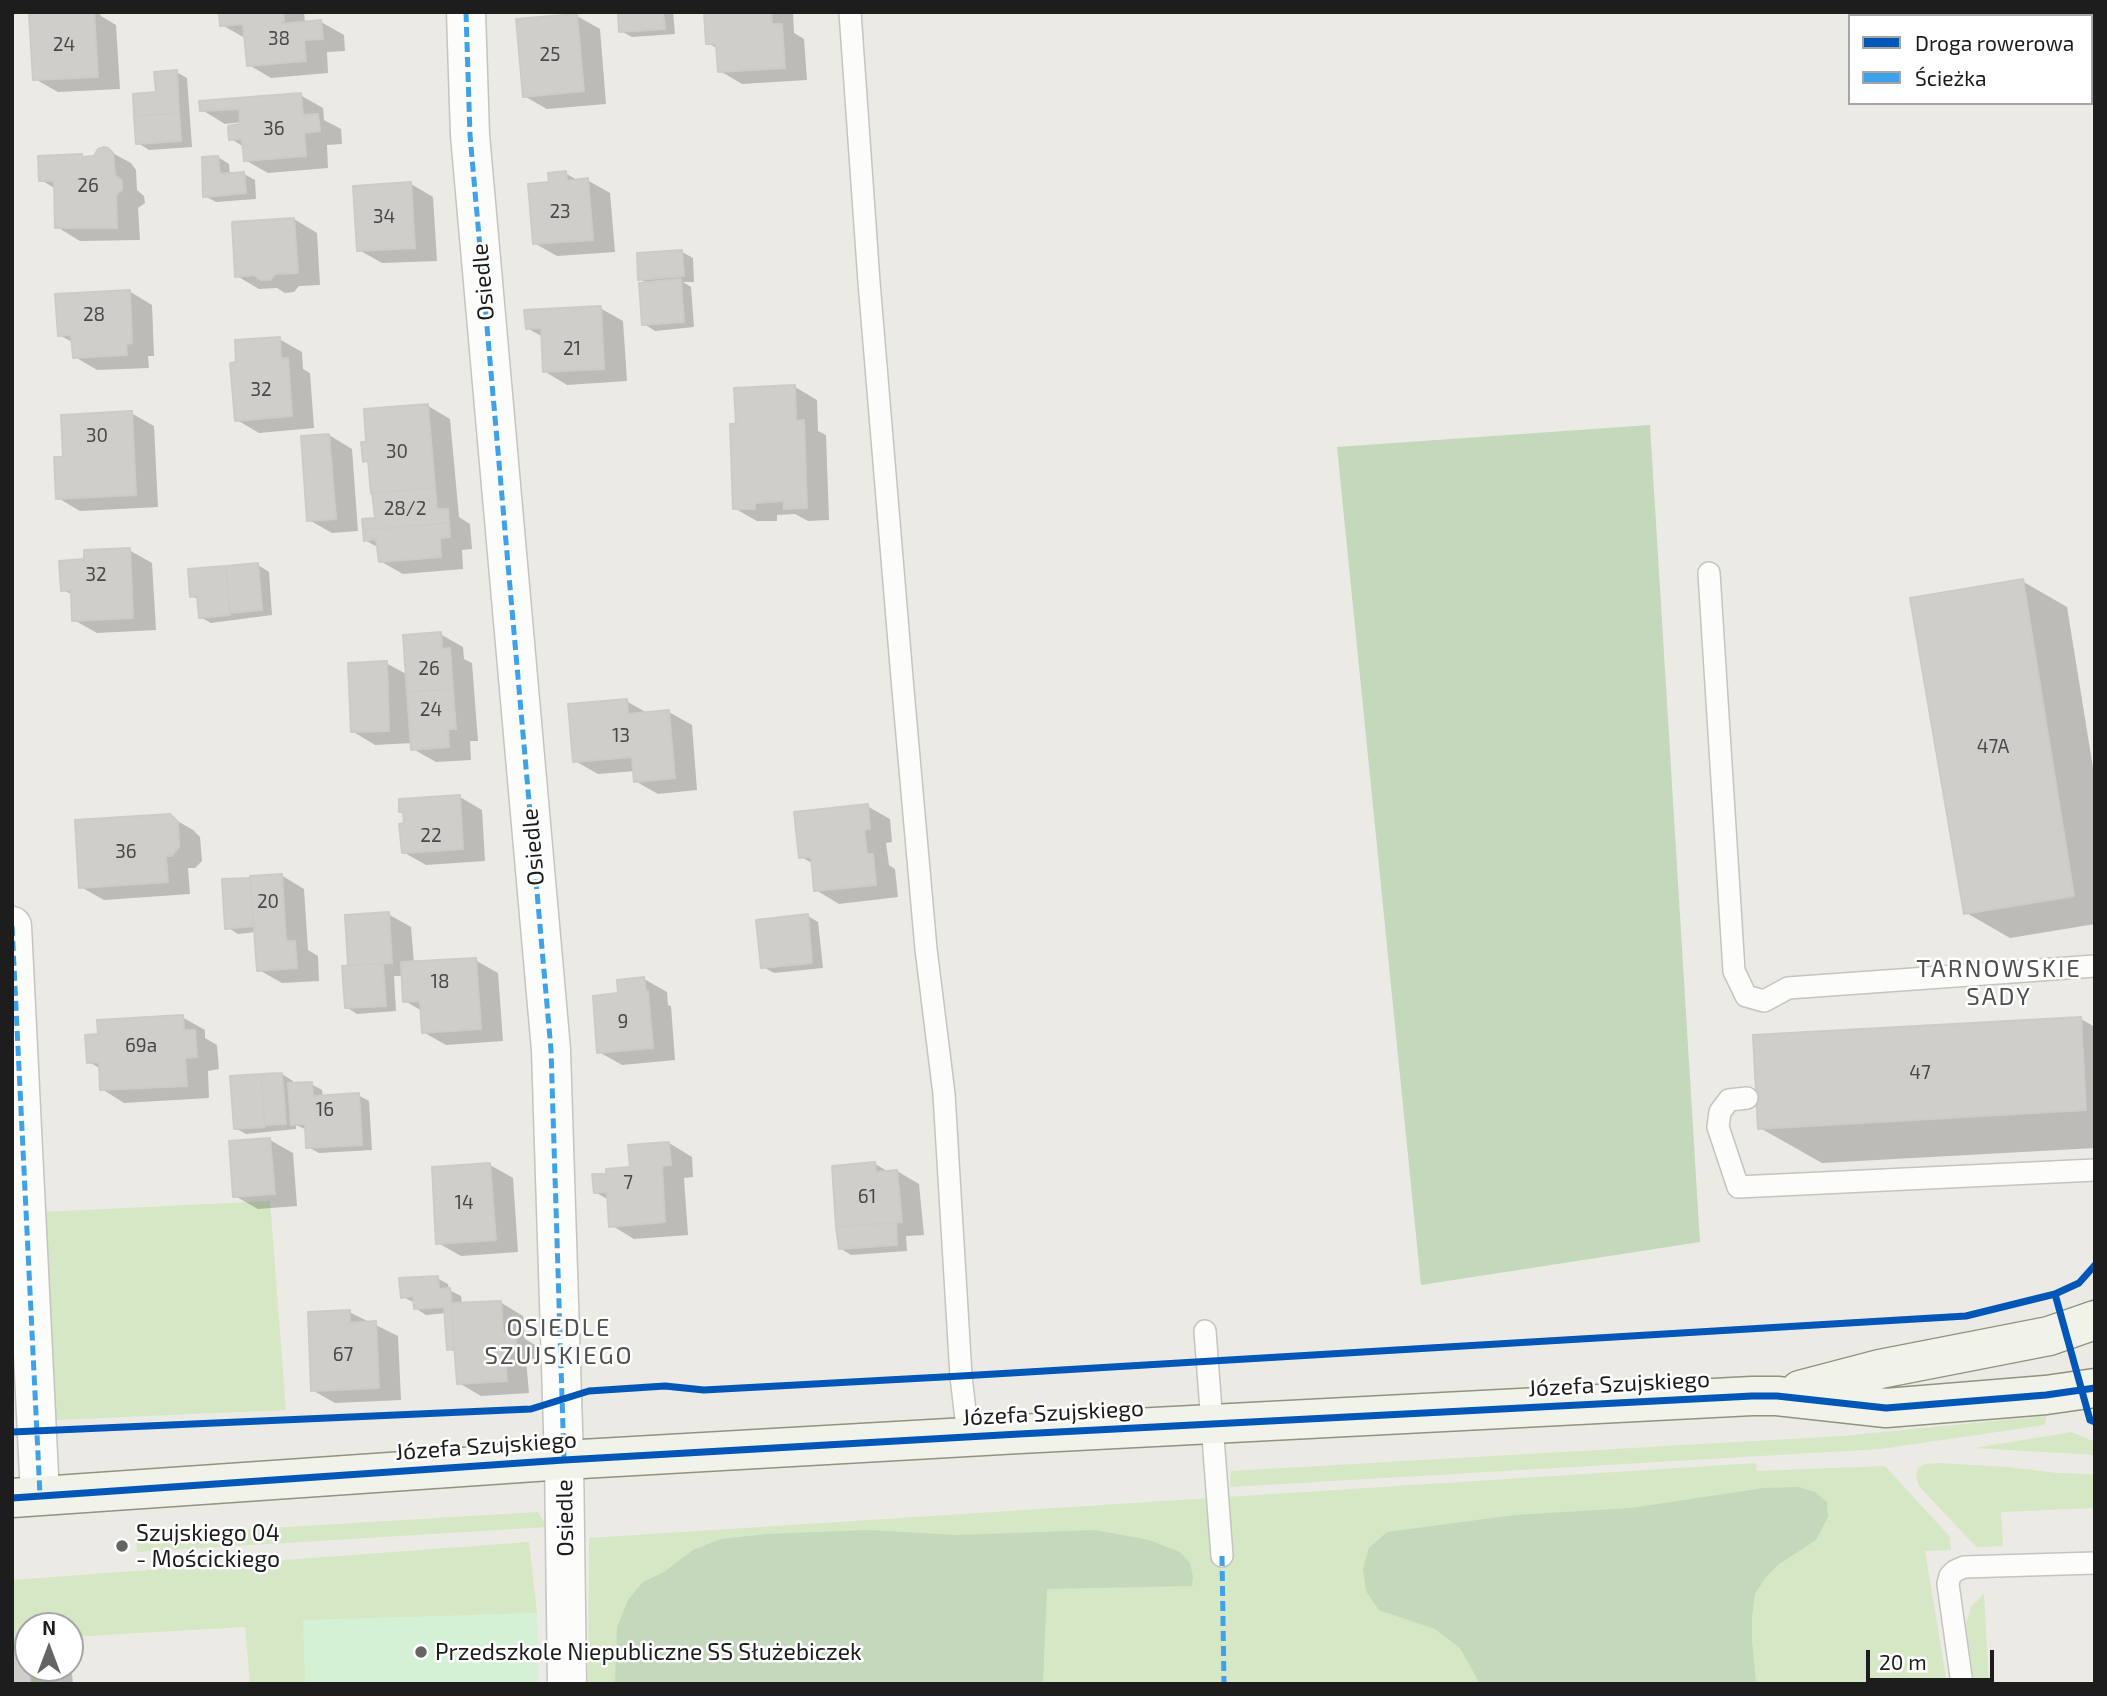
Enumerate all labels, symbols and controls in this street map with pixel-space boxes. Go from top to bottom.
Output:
legend [1848,14,2093,105]
house number: 38 [268,28,290,50]
text: Droga rowerowa [1915,30,2074,55]
house number: 24 [53,34,75,56]
house number: 25 [540,44,560,66]
text: Ścieżka [1915,65,1986,90]
house number: 36 [263,118,285,140]
house number: 26 [77,175,99,197]
house number: 23 [549,201,571,223]
house number: 34 [373,206,395,228]
street label: Osiedle [466,242,500,322]
house number: 28 [83,304,105,326]
house number: 21 [563,338,581,360]
house number: 32 [250,379,272,401]
house number: 30 [86,425,108,447]
house number: 30 [386,441,408,463]
house number: 28/2 [384,498,426,520]
house number: 32 [85,564,107,586]
house number: 26 [418,658,440,680]
house number: 24 [420,699,442,721]
house number: 13 [612,725,630,747]
house number: 47A [1977,736,2009,758]
street label: Osiedle [516,807,550,887]
house number: 22 [420,825,442,847]
house number: 36 [115,841,137,863]
house number: 20 [257,891,279,913]
district label: TARNOWSKIE SADY [1918,955,2080,1011]
house number: 18 [430,971,450,993]
house number: 9 [618,1011,628,1033]
house number: 69a [125,1035,157,1057]
house number: 47 [1909,1062,1931,1084]
house number: 16 [316,1099,334,1121]
house number: 7 [623,1172,633,1194]
house number: 61 [858,1186,876,1208]
house number: 14 [454,1192,474,1214]
district label: OSIEDLE SZUJSKIEGO [486,1314,632,1370]
house number: 67 [333,1344,353,1366]
street label: Józefa Szujskiego [1527,1365,1711,1403]
street label: Józefa Szujskiego [961,1394,1145,1432]
street label: Józefa Szujskiego [394,1426,578,1466]
street label: Osiedle [551,1479,579,1557]
place label: Szujskiego 04 - Mościckiego [136,1519,280,1573]
marker: Szujskiego 04 - Mościckiego [114,1538,130,1554]
north arrow [14,1612,84,1682]
text: N [42,1616,56,1639]
scale bar [1869,1636,1997,1680]
place label: Przedszkole Niepubliczne SS Służebiczek [435,1638,862,1666]
marker: Przedszkole Niepubliczne SS Służebiczek [413,1644,429,1660]
text: 20 m [1879,1649,1927,1674]

